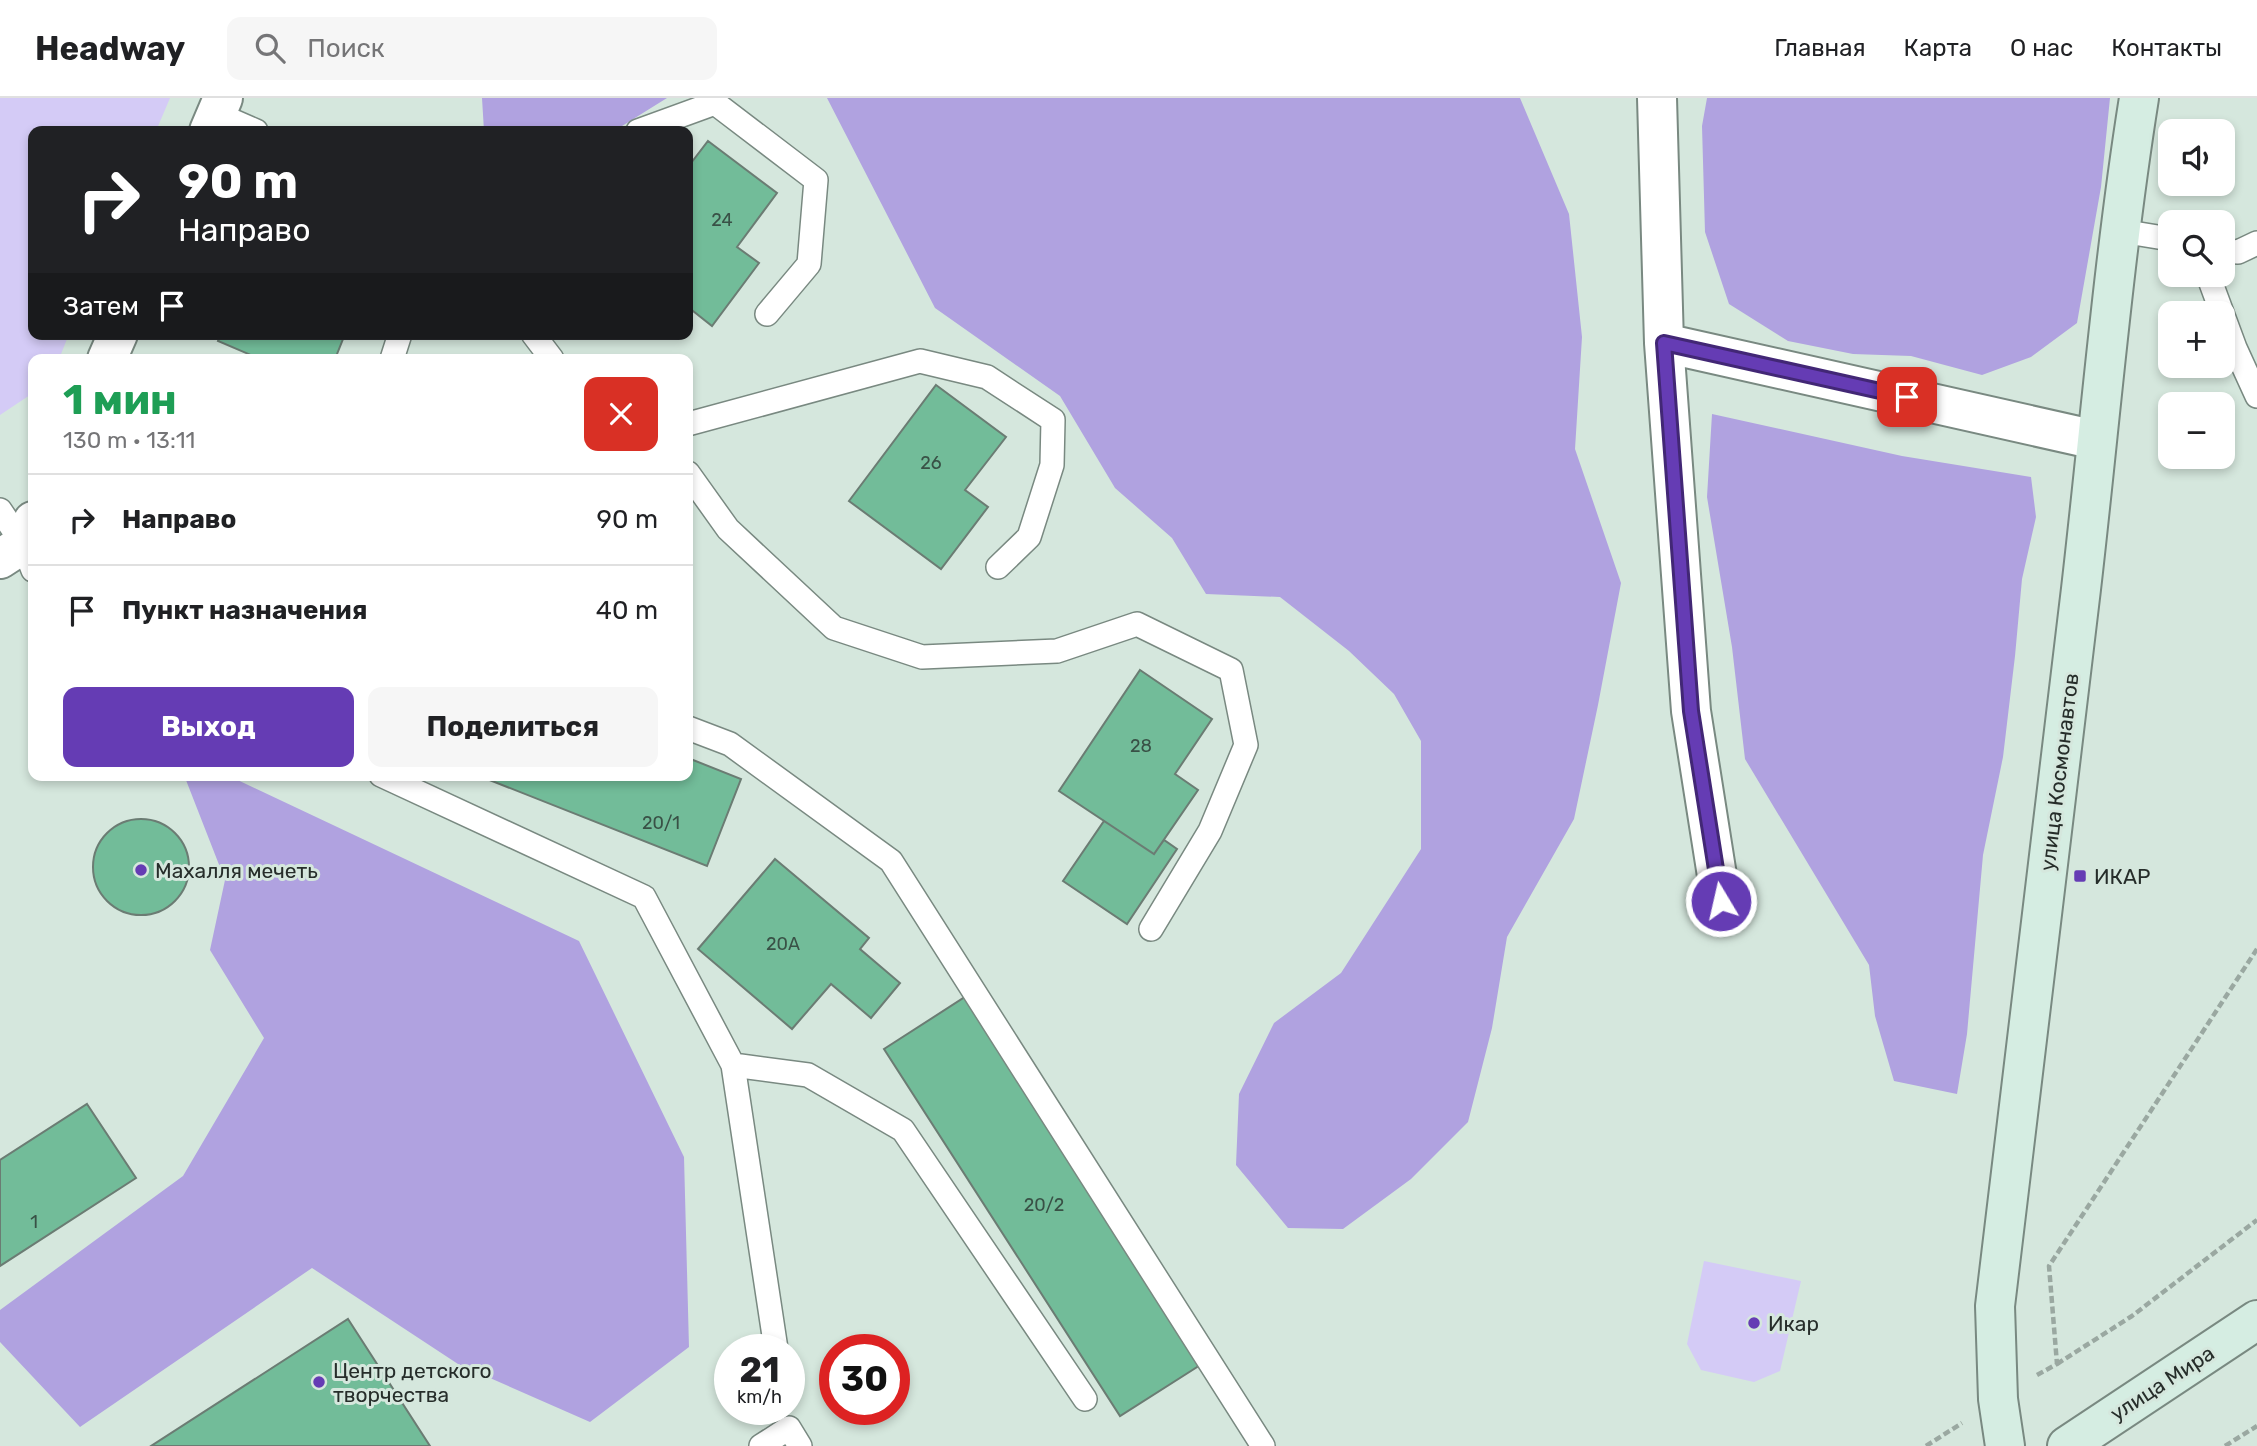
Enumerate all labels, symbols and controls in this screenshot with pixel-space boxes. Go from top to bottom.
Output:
search box [227,17,717,80]
text: Headway [35,29,185,68]
icon: search [251,29,289,67]
text: Поиск [307,33,385,64]
text: Главная [1774,34,1866,62]
text: Карта [1904,34,1972,62]
text: О нас [2010,34,2073,62]
text: Контакты [2111,34,2222,62]
map controls [2158,119,2235,469]
button: sound [2158,119,2235,196]
text: 90 m [178,152,298,210]
icon: right [63,154,154,245]
house number: 24 [711,209,733,231]
button: search [2158,210,2235,287]
text: Направо [178,211,311,249]
icon: arrive [153,287,191,325]
text: Затем [63,291,139,322]
button: + [2158,301,2235,378]
pin [1877,367,1937,427]
text: 1 мин [63,375,177,425]
button: close [584,377,658,451]
icon: arrive [1888,378,1926,416]
button: − [2158,392,2235,469]
text: 130 m · 13:11 [63,426,195,454]
house number: 26 [920,452,942,474]
icon: right [63,501,101,539]
text: Направо [122,504,236,535]
text: 90 m [597,504,658,535]
icon: arrive [63,592,101,630]
text: Пункт назначения [122,595,367,626]
text: 40 m [596,595,658,626]
street label: улица Космонавтов [2034,672,2084,872]
button: Выход [63,687,354,767]
button: Поделиться [368,687,658,767]
house number: 28 [1130,735,1152,757]
house number: 20/1 [642,812,680,834]
place label: Махалля мечеть [155,858,318,883]
marker: Махалля мечеть [133,862,149,878]
position arrow [1684,864,1758,938]
place label: ИКАР [2094,864,2151,889]
marker: ИКАР [2072,868,2088,884]
house number: 20А [766,933,800,955]
house number: 20/2 [1024,1194,1064,1216]
house number: 1 [30,1211,38,1233]
place label: Икар [1768,1311,1819,1336]
marker: Икар [1746,1315,1762,1331]
speed limit sign: 30 [819,1334,910,1425]
street label: улица Мира [2105,1340,2219,1426]
text: 21 [739,1349,780,1391]
place label: Центр детского творчества [333,1358,492,1407]
marker: Центр детского творчества [311,1374,327,1390]
text: km/h [737,1386,782,1408]

